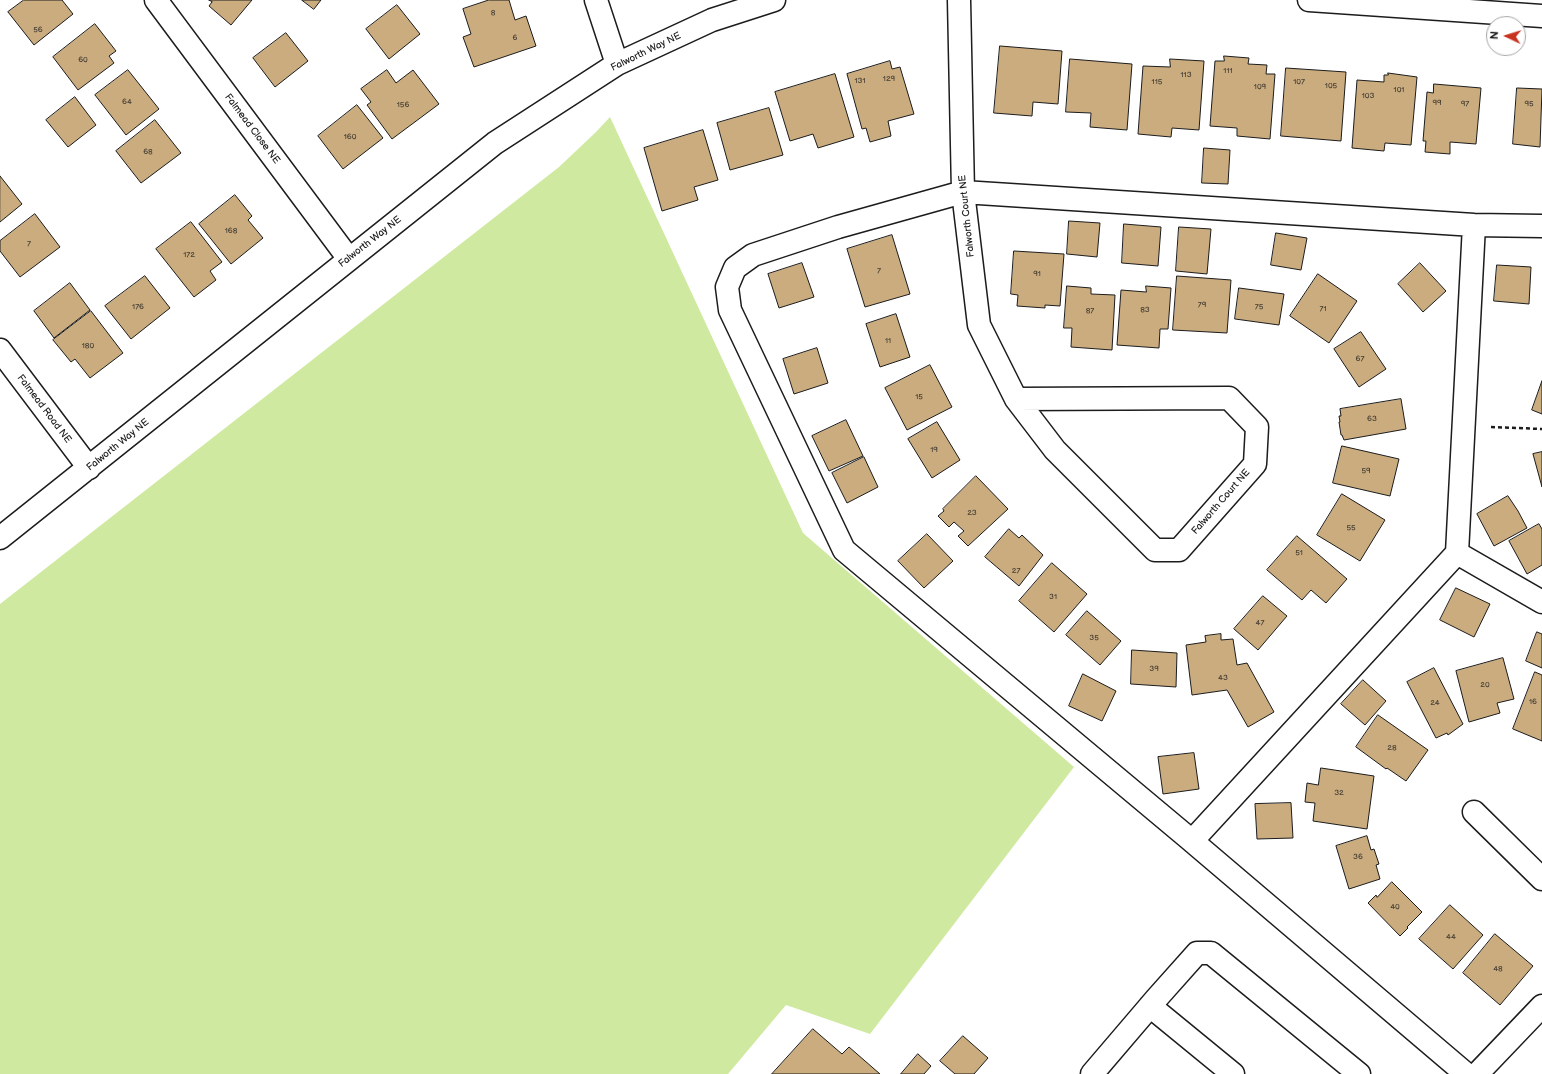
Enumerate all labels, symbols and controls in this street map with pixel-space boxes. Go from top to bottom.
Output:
house number: 8 [491,8,495,18]
north arrow [1486,16,1526,56]
house number: 56 [33,25,43,35]
street label: Falworth Way NE [609,30,683,74]
text: N [1488,31,1501,40]
house number: 6 [513,33,517,43]
house number: 60 [78,55,88,65]
house number: 111 [1223,66,1233,76]
house number: 113 [1180,70,1192,80]
house number: 129 [883,74,895,84]
house number: 131 [854,76,866,86]
house number: 115 [1152,77,1162,87]
house number: 107 [1293,77,1305,87]
house number: 105 [1325,81,1337,91]
house number: 109 [1254,82,1266,92]
house number: 101 [1394,85,1404,95]
house number: 103 [1362,91,1374,101]
street label: Falmead Close NE [222,92,282,166]
house number: 64 [122,97,132,107]
house number: 99 [1432,98,1442,108]
house number: 97 [1461,99,1469,109]
house number: 95 [1524,99,1534,109]
house number: 156 [397,100,409,110]
house number: 160 [344,132,356,142]
house number: 68 [143,147,153,157]
street label: Falworth Court NE [957,174,977,258]
street label: Falworth Way NE [336,214,404,270]
house number: 168 [225,226,237,236]
house number: 7 [27,239,31,249]
house number: 172 [183,250,195,260]
house number: 7 [877,266,881,276]
house number: 91 [1033,269,1041,279]
house number: 79 [1198,300,1206,310]
house number: 176 [132,302,144,312]
house number: 75 [1255,302,1263,312]
house number: 71 [1319,304,1327,314]
house number: 83 [1140,305,1150,315]
house number: 87 [1086,306,1094,316]
house number: 11 [885,336,891,346]
house number: 180 [82,341,94,351]
house number: 67 [1356,354,1364,364]
street label: Falmead Road NE [14,372,74,446]
house number: 15 [915,392,923,402]
house number: 63 [1367,414,1377,424]
street label: Falworth Way NE [85,416,151,474]
house number: 19 [930,445,938,455]
house number: 59 [1361,466,1371,476]
street label: Falworth Court NE [1189,467,1253,537]
house number: 23 [967,508,977,518]
house number: 55 [1346,523,1356,533]
house number: 51 [1295,548,1303,558]
house number: 27 [1012,566,1020,576]
house number: 31 [1049,592,1057,602]
house number: 47 [1256,618,1264,628]
house number: 35 [1089,633,1099,643]
house number: 39 [1149,664,1159,674]
house number: 43 [1218,673,1228,683]
house number: 20 [1480,680,1490,690]
house number: 16 [1529,697,1537,707]
house number: 24 [1430,698,1440,708]
house number: 28 [1387,743,1397,753]
house number: 32 [1334,788,1344,798]
house number: 36 [1353,852,1363,862]
house number: 40 [1390,902,1400,912]
house number: 44 [1446,932,1456,942]
house number: 48 [1493,964,1503,974]

